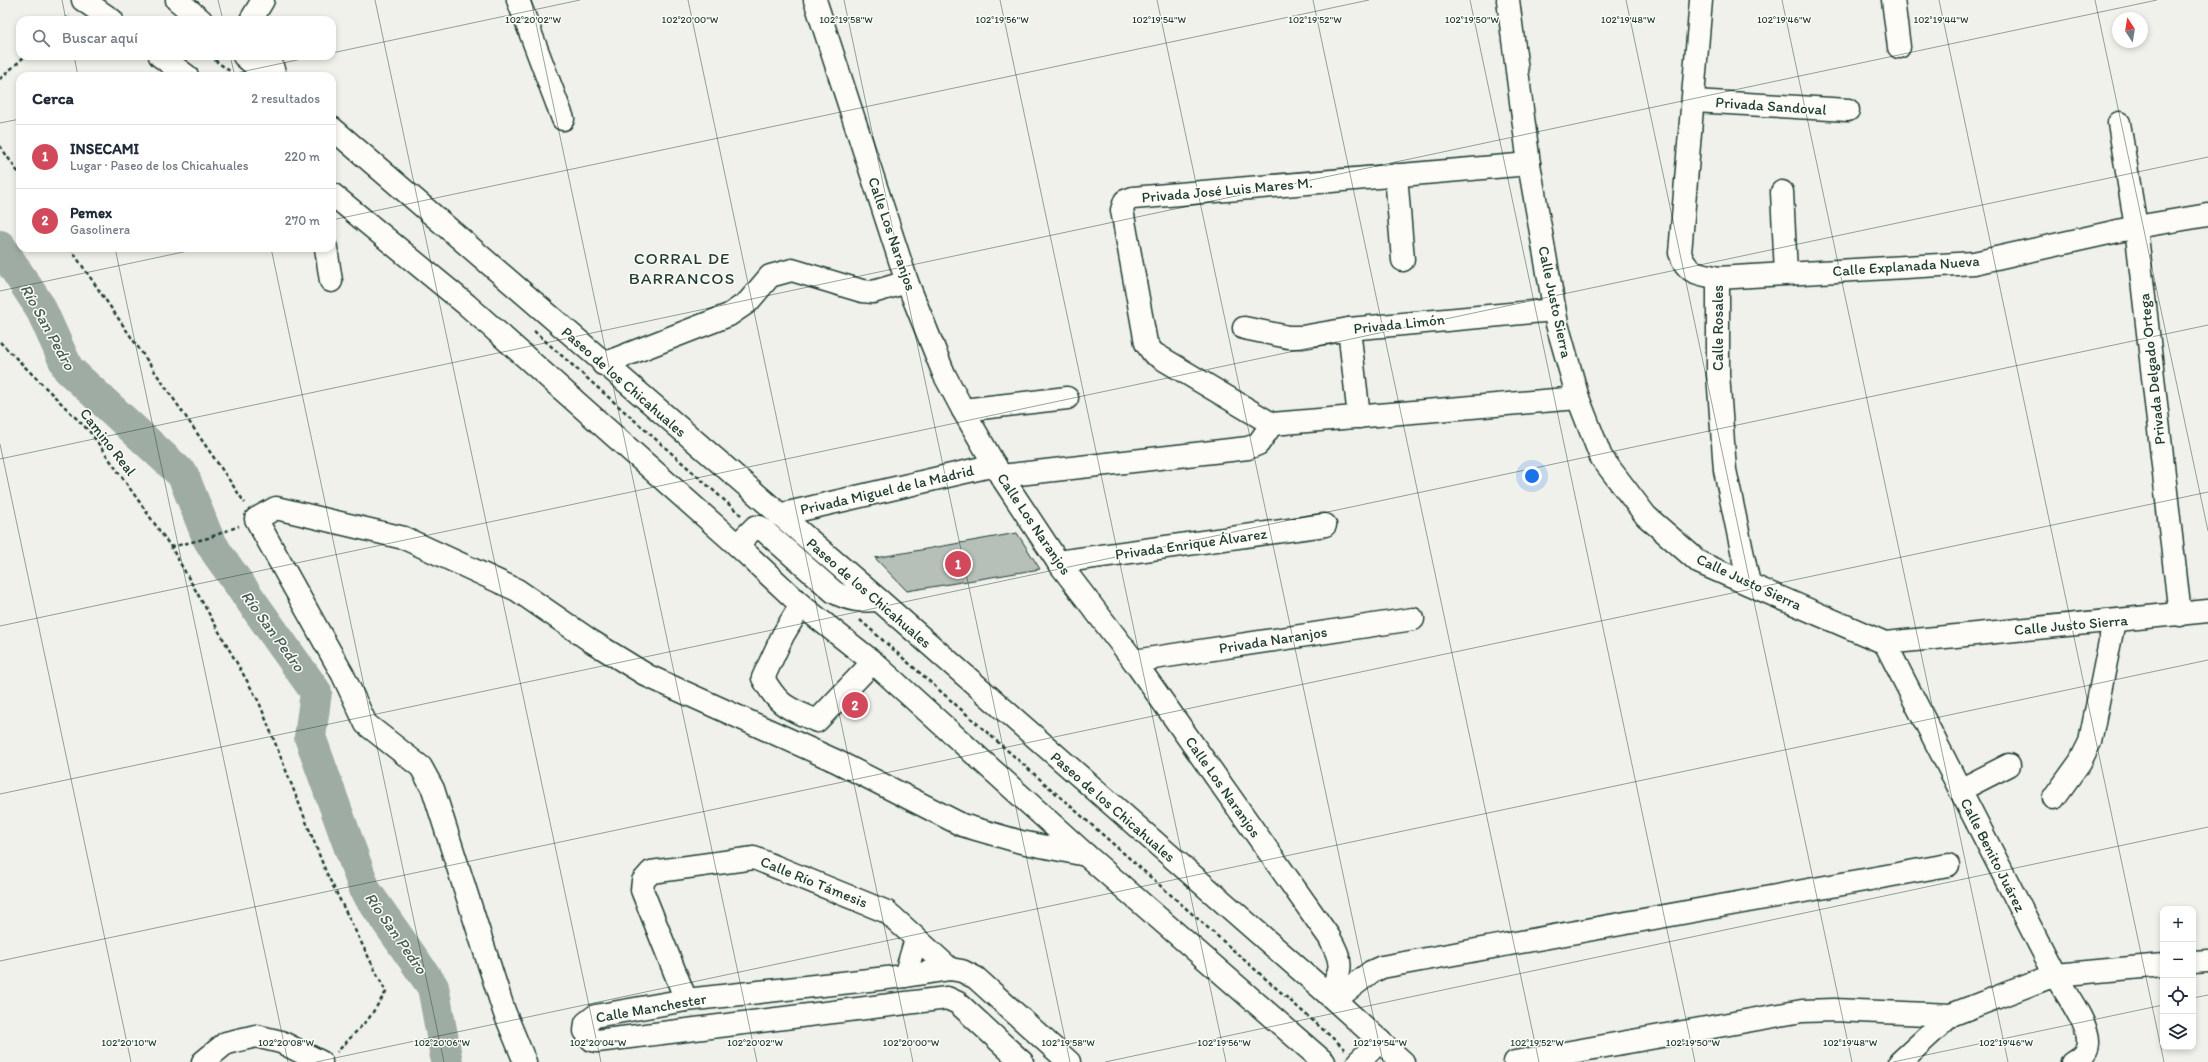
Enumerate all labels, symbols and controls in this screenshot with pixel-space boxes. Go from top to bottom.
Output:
north arrow [2112,12,2148,48]
text: 102°20'02"W [505,13,561,26]
text: 102°20'00"W [662,13,719,26]
text: 102°19'58"W [819,13,873,26]
text: 102°19'56"W [975,13,1029,26]
text: 102°19'54"W [1132,13,1187,26]
text: 102°19'52"W [1288,13,1342,26]
text: 102°19'50"W [1445,13,1500,26]
text: 102°19'48"W [1601,13,1656,26]
text: 102°19'46"W [1757,13,1812,26]
text: 102°19'44"W [1914,13,1969,26]
search box [16,16,336,60]
icon: search [30,27,52,49]
text: Buscar aquí [62,29,138,47]
text: Cerca [32,88,74,108]
text: 2 resultados [251,91,320,106]
street label: Privada Sandoval [1715,93,1828,119]
text: INSECAMI [70,140,139,158]
text: 1 [42,149,48,164]
text: 220 m [284,149,320,164]
text: Lugar · Paseo de los Chicahuales [70,158,249,173]
street label: Privada José Luis Mares M. [1141,174,1313,206]
street label: Calle Los Naranjos [864,175,920,294]
text: Pemex [70,204,112,222]
text: 2 [42,213,48,228]
text: 270 m [285,213,320,228]
text: Gasolinera [70,222,130,237]
street label: Calle Justo Sierra [1534,244,1576,360]
district label: CORRAL DE BARRANCOS [629,248,735,288]
street label: Calle Explanada Nueva [1832,252,1981,280]
water label: Río San Pedro [17,281,80,374]
street label: Calle Rosales [1709,285,1727,371]
street label: Privada Delgado Ortega [2135,292,2169,446]
street label: Privada Limón [1352,310,1446,338]
street label: Paseo de los Chicahuales [558,323,690,441]
street label: Camino Real [76,405,140,480]
street label: Privada Miguel de la Madrid [798,461,976,519]
your location [1522,466,1542,486]
street label: Calle Los Naranjos [993,470,1075,579]
street label: Privada Enrique Álvarez [1114,524,1268,564]
street label: Paseo de los Chicahuales [803,534,935,652]
pin: 1 [945,549,971,579]
street label: Calle Justo Sierra [1694,550,1805,614]
water label: Río San Pedro [237,587,309,676]
street label: Calle Justo Sierra [2013,611,2129,639]
street label: Privada Naranjos [1218,623,1329,657]
pin: 2 [842,690,868,720]
street label: Calle Los Naranjos [1181,733,1265,841]
street label: Paseo de los Chicahuales [1047,748,1179,866]
street label: Calle Benito Juárez [1957,795,2030,915]
street label: Calle Río Támesis [758,852,870,912]
water label: Río San Pedro [361,889,432,978]
map controls [2160,906,2196,1050]
button: + [2160,906,2196,942]
button: − [2160,942,2196,978]
button: locate [2160,978,2196,1014]
street label: Calle Manchester [594,989,708,1027]
button: layers [2160,1014,2196,1050]
text: 102°20'10"W [101,1036,157,1049]
text: 102°20'08"W [258,1036,315,1049]
text: 102°20'06"W [414,1036,470,1049]
text: 102°20'04"W [570,1036,627,1049]
text: 102°20'02"W [727,1036,783,1049]
text: 102°20'00"W [883,1036,940,1049]
text: 102°19'58"W [1041,1036,1095,1049]
text: 102°19'56"W [1197,1036,1251,1049]
text: 102°19'54"W [1353,1036,1408,1049]
text: 102°19'52"W [1510,1036,1564,1049]
text: 102°19'50"W [1666,1036,1721,1049]
text: 102°19'48"W [1823,1036,1878,1049]
text: 102°19'46"W [1979,1036,2034,1049]

